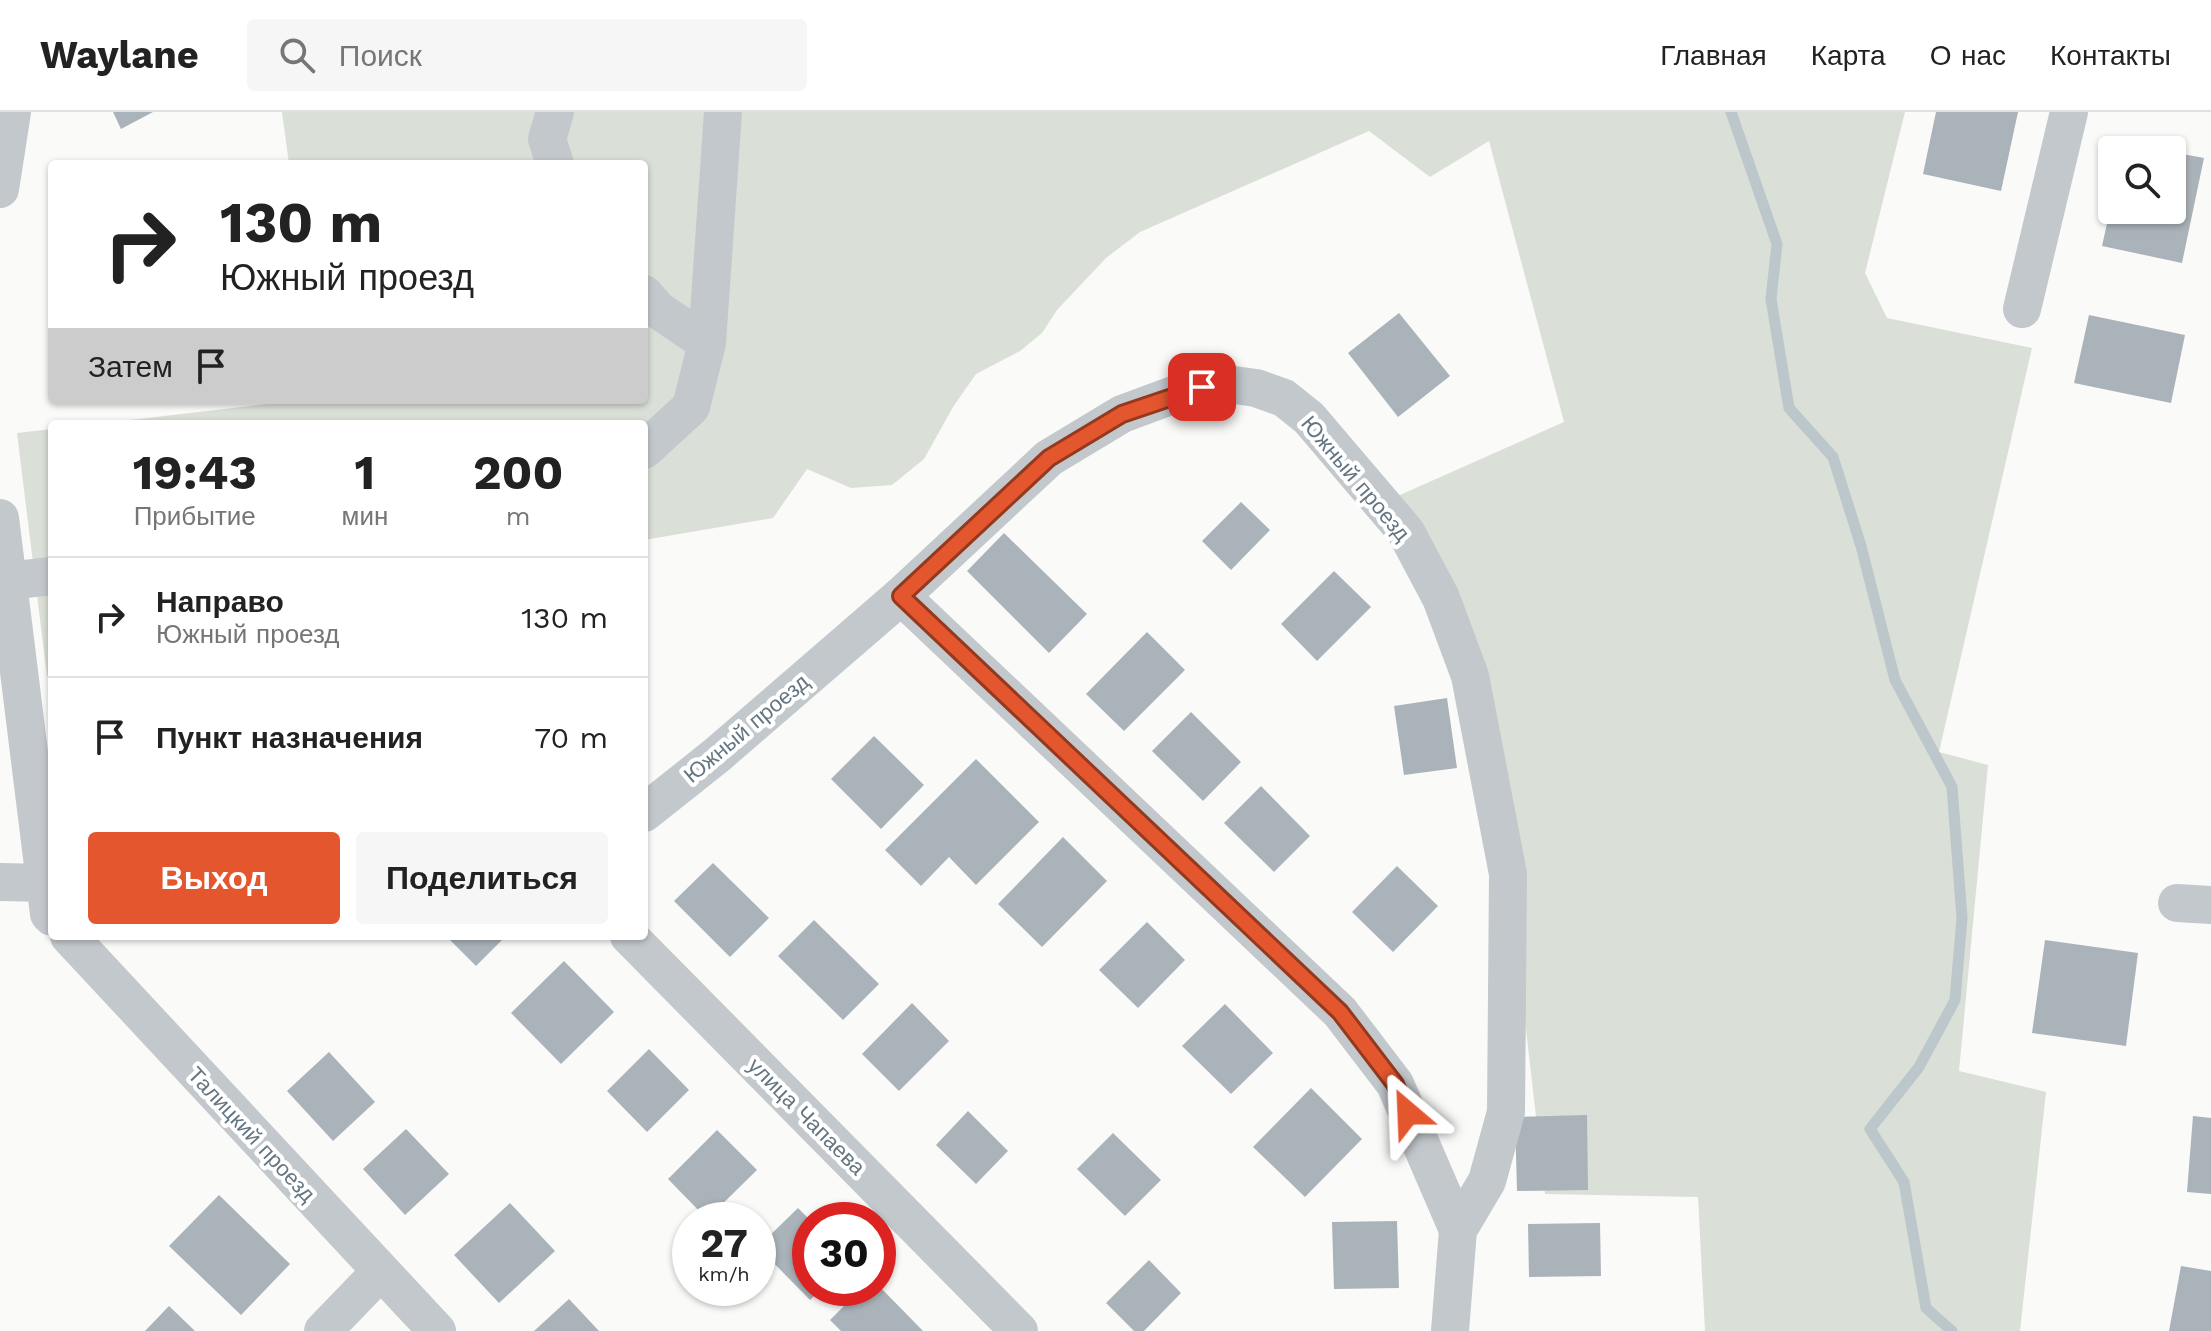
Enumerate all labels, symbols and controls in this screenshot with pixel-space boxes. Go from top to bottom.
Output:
search box [247,19,807,91]
text: Waylane [40,33,199,77]
icon: search [275,33,319,77]
text: Поиск [339,38,422,73]
text: Главная [1660,39,1767,72]
text: Карта [1811,39,1886,72]
text: О нас [1930,39,2006,72]
text: Контакты [2050,39,2171,72]
map controls [2098,136,2186,224]
button: search [2098,136,2186,224]
text: 130 m [220,190,382,256]
icon: right [88,192,192,296]
text: Южный проезд [220,257,474,299]
icon: arrive [189,344,233,388]
text: Затем [88,349,173,384]
pin [1168,353,1236,421]
icon: arrive [1180,365,1224,409]
street label: Южный проезд [1296,411,1415,546]
text: 19:43 [133,444,257,501]
text: 1 [355,444,375,501]
text: 200 [473,444,563,501]
text: Прибытие [134,501,256,531]
text: мин [342,501,388,531]
text: m [506,501,531,531]
text: Направо [156,584,284,619]
icon: right [88,595,132,639]
text: 130 m [521,600,608,635]
text: Южный проезд [156,619,340,649]
street label: Южный проезд [679,669,814,788]
icon: arrive [88,715,132,759]
text: Пункт назначения [156,720,423,755]
text: 70 m [534,720,608,755]
button: Выход [88,832,340,924]
button: Поделиться [356,832,608,924]
street label: улица Чапаева [743,1053,871,1181]
street label: Талицкий проезд [183,1062,320,1207]
position arrow [1366,1071,1450,1155]
speed limit sign: 30 [792,1202,896,1306]
text: 27 [700,1220,748,1267]
text: km/h [698,1262,750,1286]

